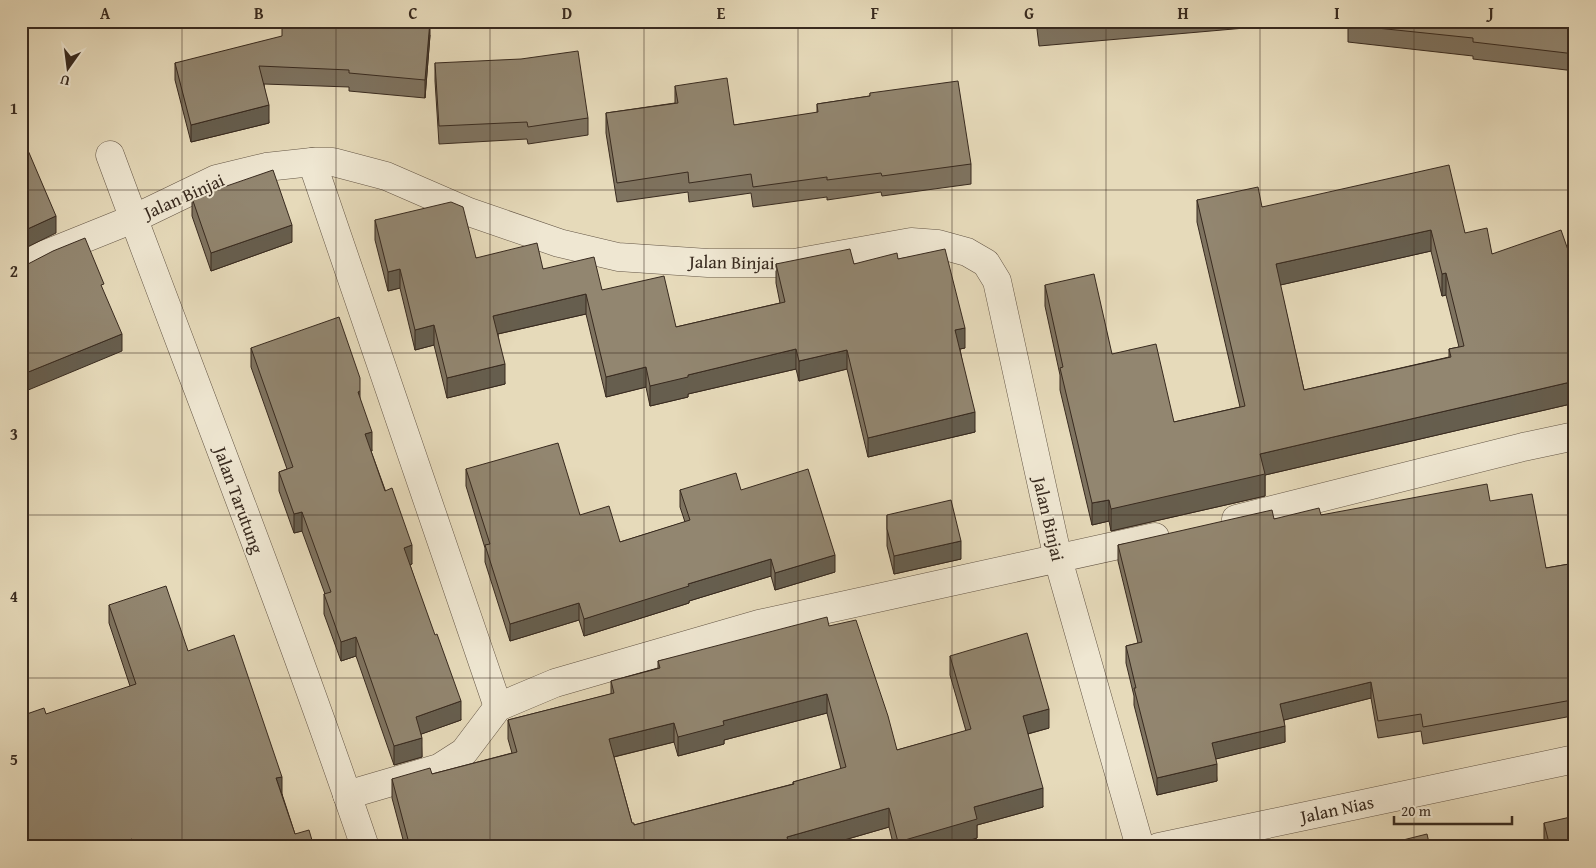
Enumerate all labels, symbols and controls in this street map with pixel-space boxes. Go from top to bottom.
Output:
text: A [100,1,111,25]
text: B [254,1,264,25]
text: C [408,1,418,25]
text: D [562,1,572,25]
text: E [717,1,726,25]
text: F [871,1,879,25]
text: G [1024,1,1034,25]
text: H [1177,1,1189,25]
text: I [1334,1,1340,25]
text: J [1485,1,1494,25]
north arrow [42,42,92,92]
text: U [57,70,72,91]
text: 1 [10,96,18,120]
street label: Jalan Binjai [138,166,229,227]
street label: Jalan Binjai [687,248,775,276]
text: 2 [10,259,18,283]
text: 3 [10,422,18,446]
street label: Jalan Tarutung [206,441,271,557]
street label: Jalan Binjai [1026,472,1072,564]
text: 4 [10,584,18,608]
text: 5 [10,747,18,771]
street label: Jalan Nias [1296,788,1376,830]
scale bar [1394,793,1511,825]
text: 20 m [1401,800,1432,821]

